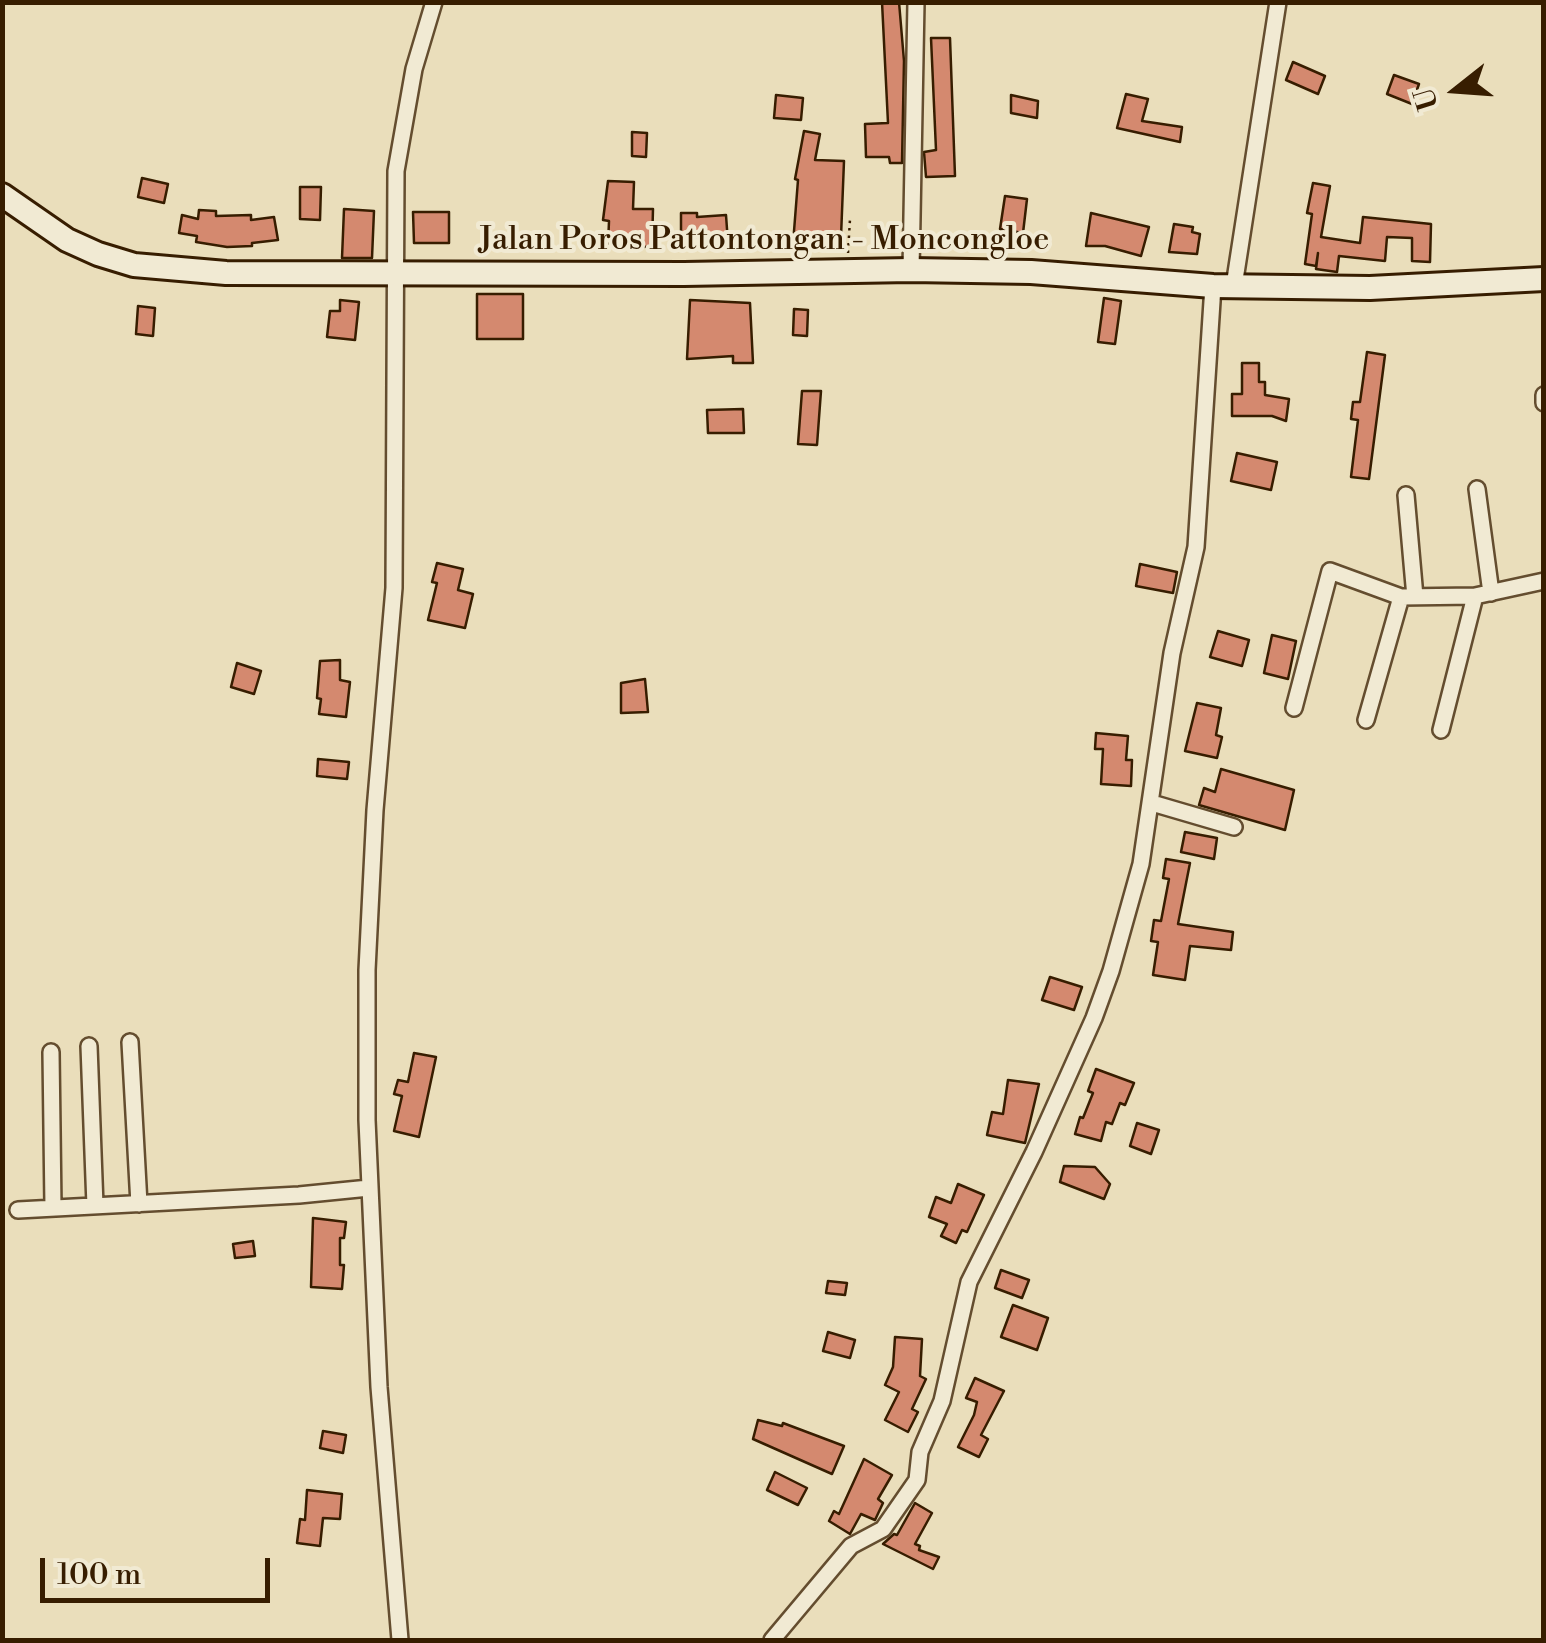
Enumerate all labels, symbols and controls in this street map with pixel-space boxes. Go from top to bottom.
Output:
north arrow [1406,40,1506,140]
text: U [1407,83,1447,114]
street label: Jalan Poros Pattontongan - Moncongloe [479,222,1049,260]
scale bar [45,1538,275,1600]
text: 100 m [57,1556,141,1594]

